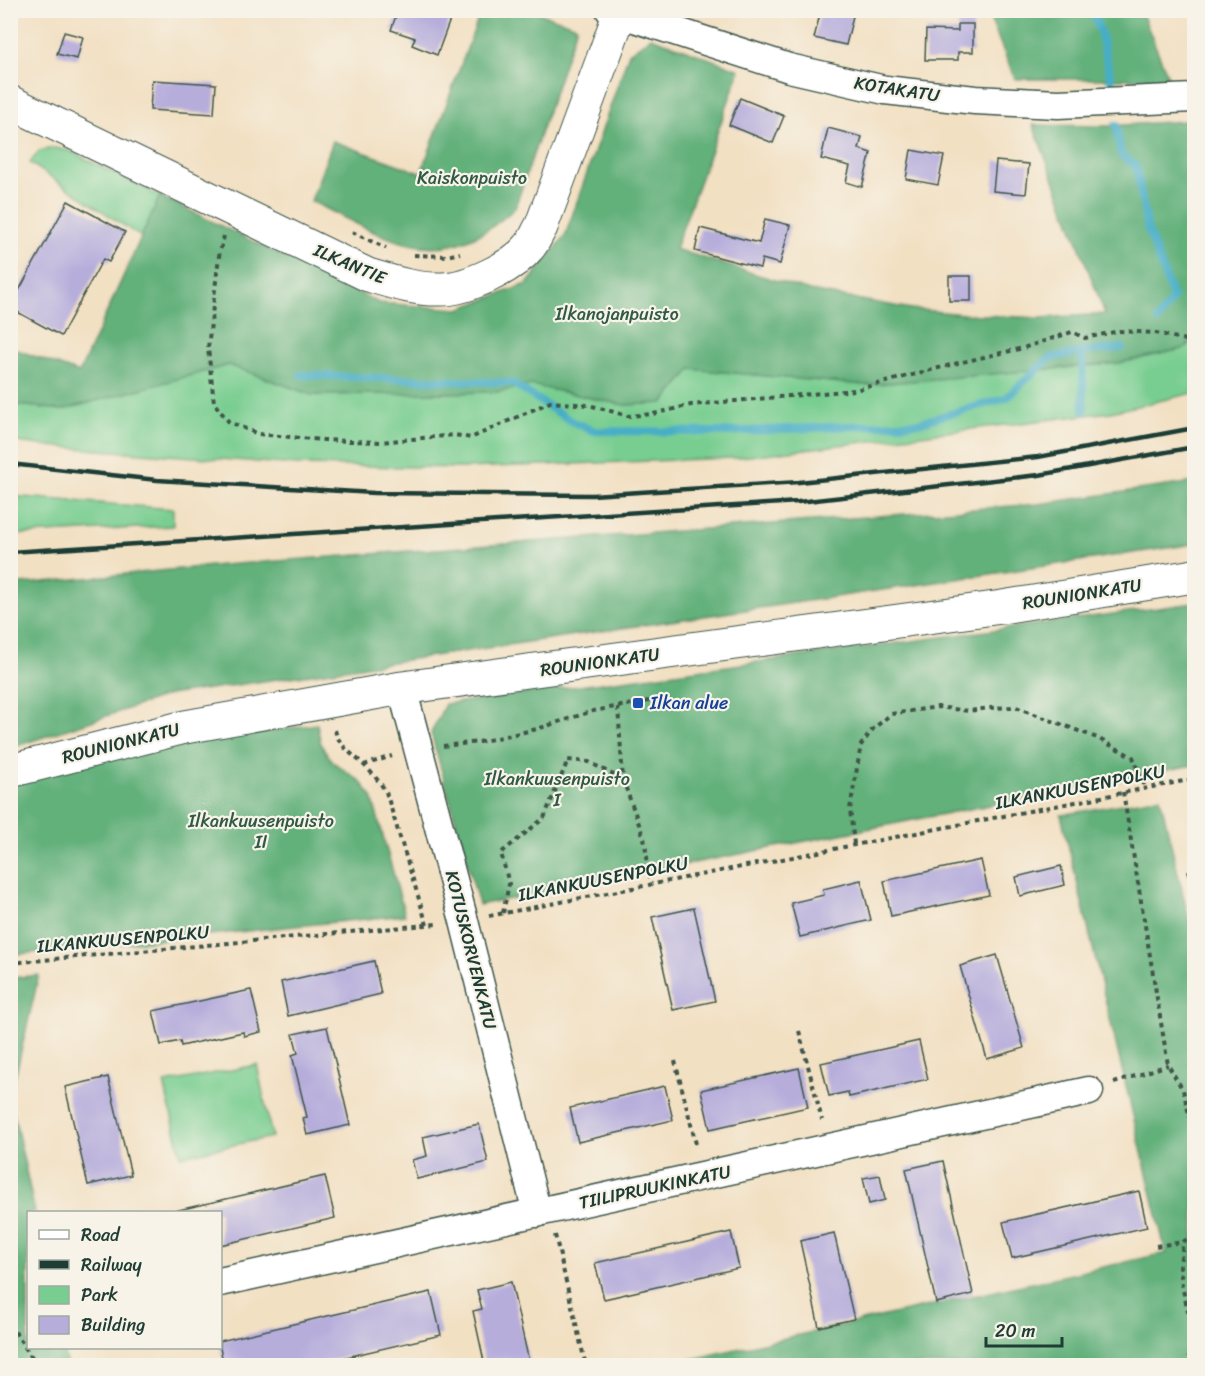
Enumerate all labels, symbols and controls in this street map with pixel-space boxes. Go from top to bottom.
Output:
street label: KOTAKATU [852,66,943,112]
park label: Kaiskonpuisto [417,162,527,194]
street label: ILKANTIE [308,234,392,294]
park label: Ilkanojanpuisto [554,298,679,330]
street label: ROUNIONKATU [1020,569,1144,619]
street label: ROUNIONKATU [538,638,662,686]
place label: Ilkan alue [649,687,728,719]
marker: Ilkan alue [631,696,645,710]
street label: ROUNIONKATU [59,713,183,773]
street label: ILKANKUUSENPOLKU [991,755,1169,819]
park label: Ilkankuusenpuisto I [483,763,630,816]
park label: Ilkankuusenpuisto II [187,805,334,858]
street label: ILKANKUUSENPOLKU [514,847,692,911]
street label: KOTUSKORVENKATU [436,867,506,1033]
street label: ILKANKUUSENPOLKU [35,915,211,963]
street label: TIILIPRUUKINKATU [576,1155,734,1219]
legend [27,1211,222,1349]
text: Road [81,1219,121,1251]
text: Railway [81,1249,143,1281]
text: Park [81,1279,118,1311]
text: Building [81,1309,145,1341]
scale bar [986,1310,1062,1348]
text: 20 m [995,1315,1035,1347]

